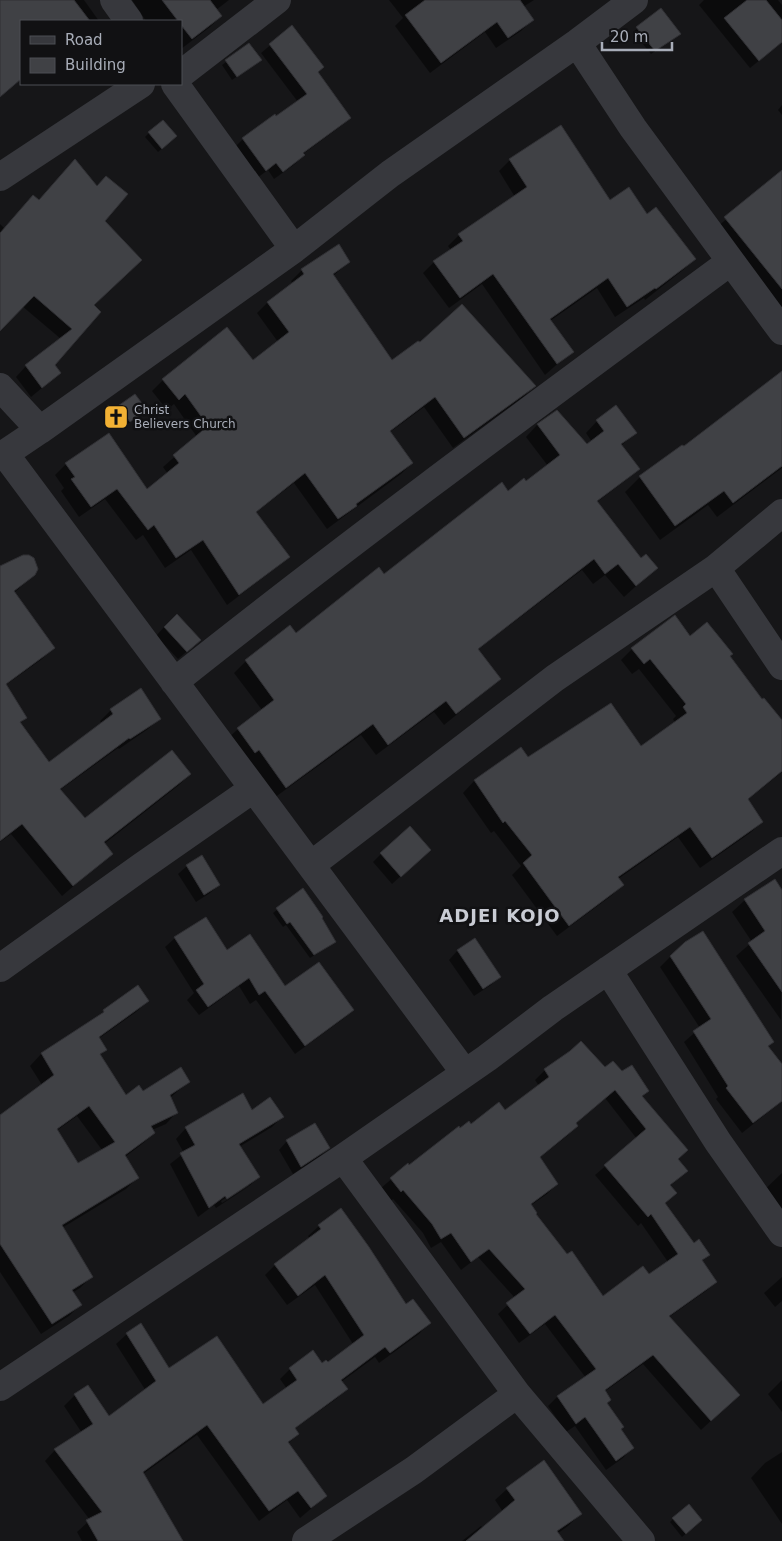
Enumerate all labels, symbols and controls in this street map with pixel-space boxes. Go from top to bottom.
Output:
legend [20,20,182,85]
scale bar [602,20,672,52]
text: 20 m [610,28,648,46]
text: Road [65,31,103,49]
text: Building [65,56,126,74]
place label: Christ Believers Church [134,403,236,431]
church icon: Christ Believers Church [103,404,129,430]
district label: ADJEI KOJO [439,905,561,926]

